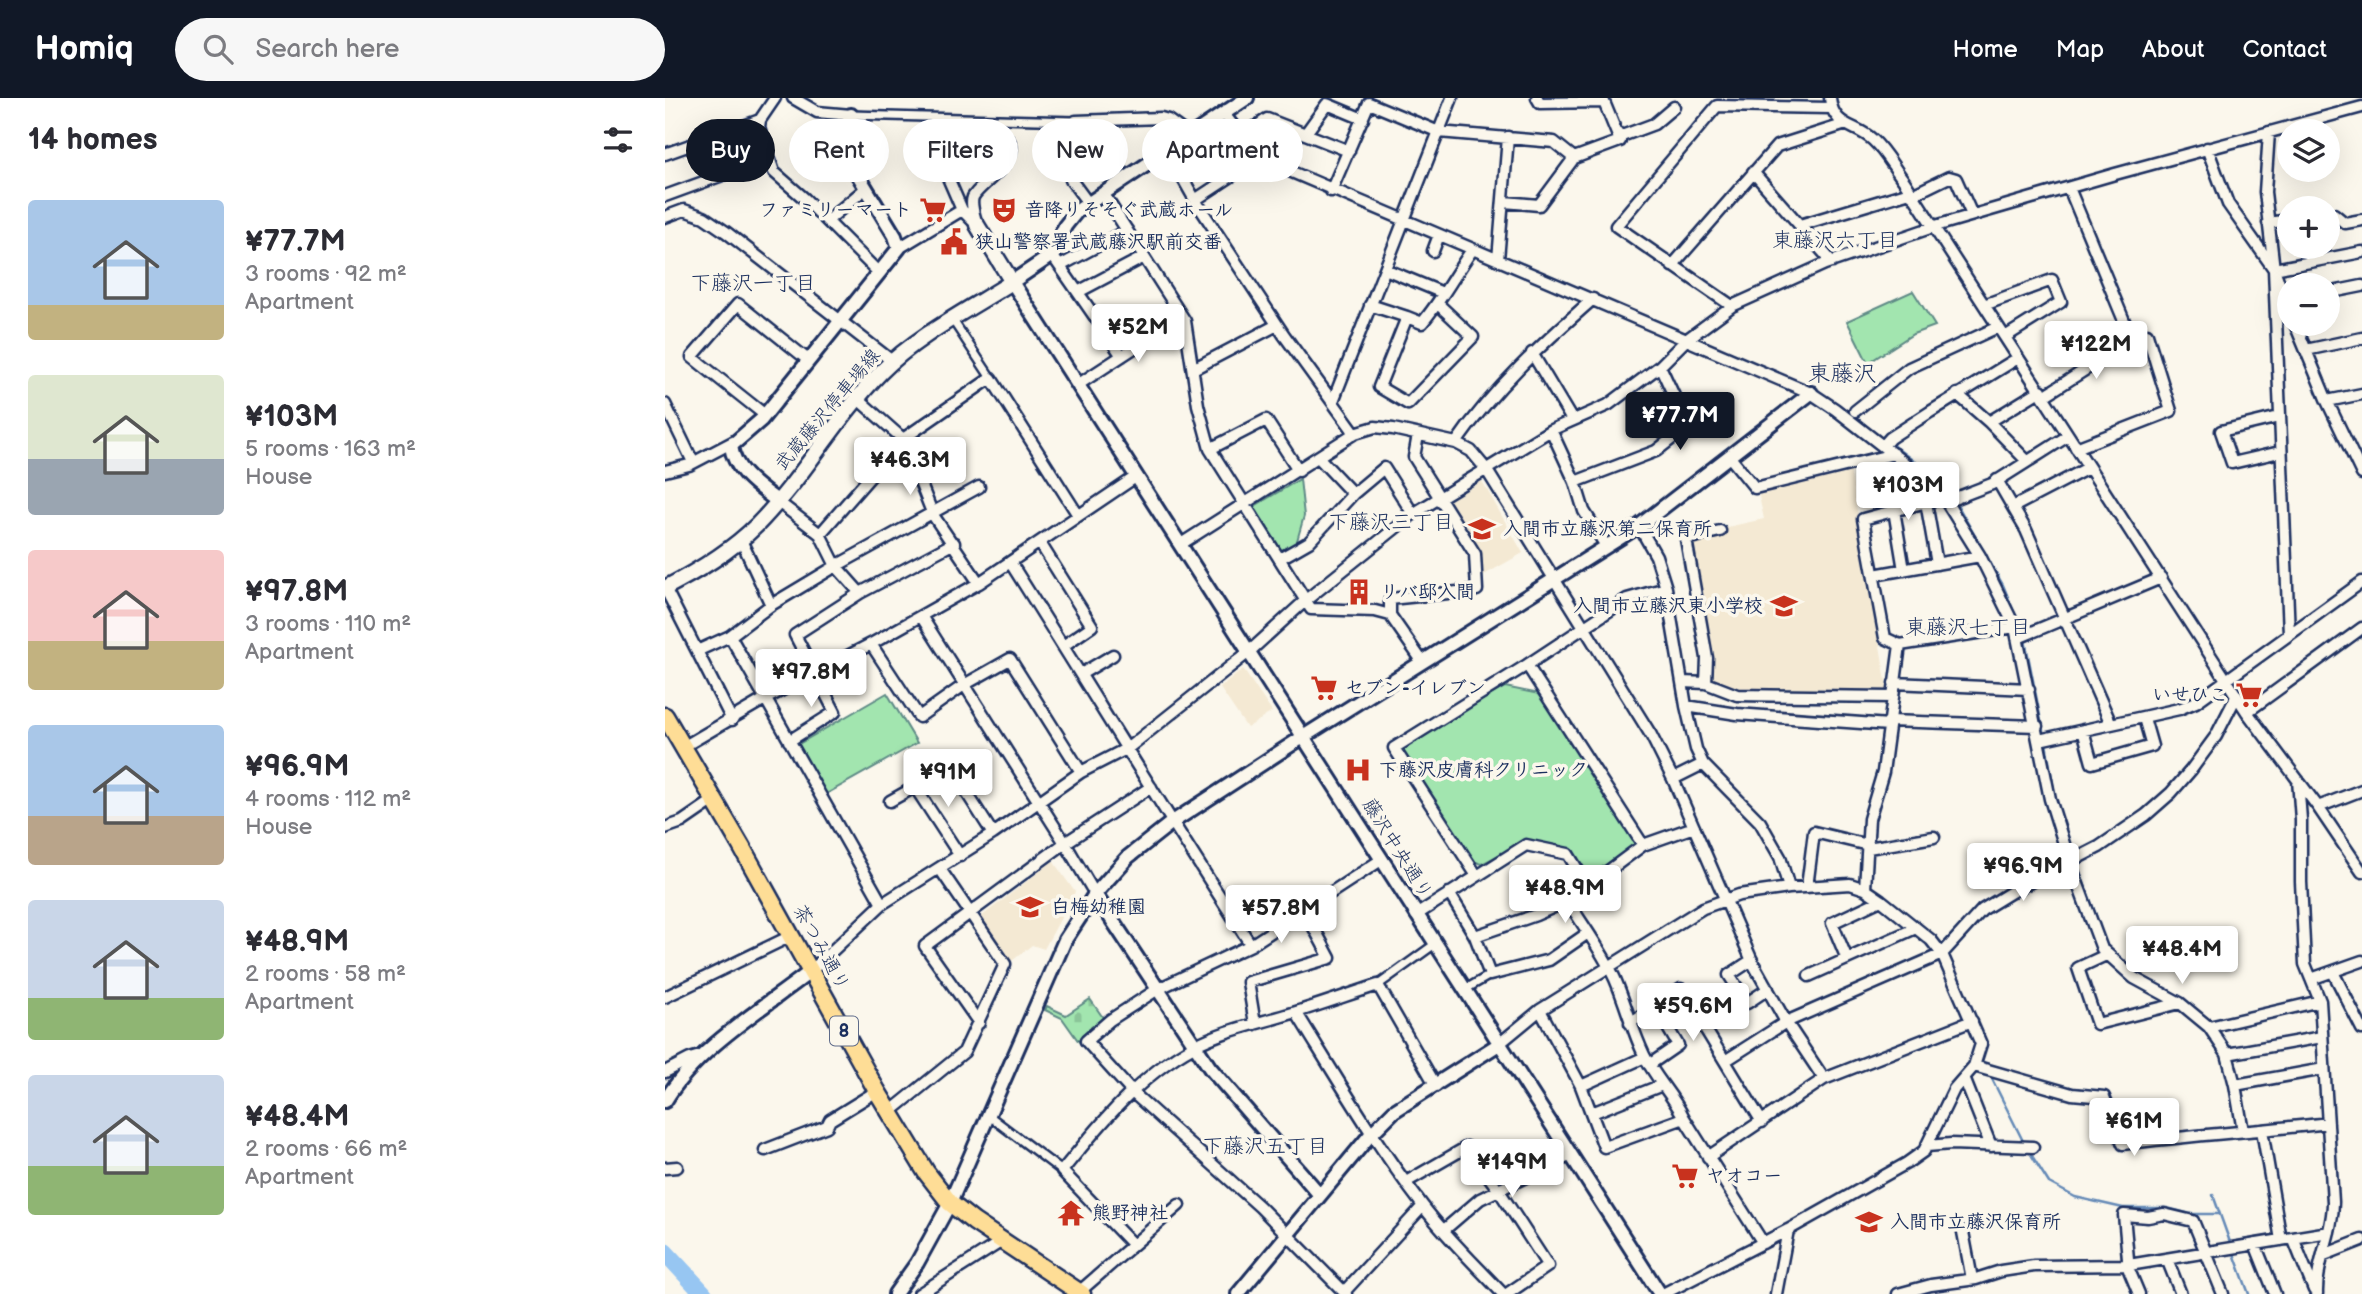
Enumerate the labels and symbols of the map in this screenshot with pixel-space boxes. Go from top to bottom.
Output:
supermarket icon: ファミリーマート [918,195,948,225]
theatre icon: 音降りそそぐ武蔵ホール [989,195,1019,225]
place label: ファミリーマート [759,199,912,222]
place label: 音降りそそぐ武蔵ホール [1025,199,1233,222]
public building icon: 狭山警察署武蔵藤沢駅前交番 [939,227,969,257]
district label: 東藤沢六丁目 [1772,228,1898,253]
place label: 狭山警察署武蔵藤沢駅前交番 [975,231,1222,254]
district label: 下藤沢一丁目 [690,271,816,296]
pin: ¥52M [1097,304,1179,364]
pin: ¥122M [2047,322,2145,381]
street label: 武蔵藤沢停車場線 [770,344,886,476]
district label: 東藤沢 [1808,360,1877,388]
pin: ¥77.7M [1623,392,1737,452]
pin: ¥46.3M [853,438,967,497]
pin: ¥103M [1859,462,1957,522]
district label: 下藤沢三丁目 [1328,510,1454,535]
school or university icon: 入間市立藤沢第二保育所 [1467,514,1497,544]
place label: 入間市立藤沢第二保育所 [1503,518,1712,541]
building icon: リバ邸入間 [1344,577,1374,607]
place label: リバ邸入間 [1380,581,1475,604]
school or university icon: 入間市立藤沢東小学校 [1769,591,1799,621]
place label: 入間市立藤沢東小学校 [1573,595,1763,618]
district label: 東藤沢七丁目 [1905,615,2031,640]
pin: ¥97.8M [754,650,868,709]
supermarket icon: セブン-イレブン [1309,673,1339,703]
place label: セブン-イレブン [1345,677,1486,700]
supermarket icon: いせひこ [2234,680,2264,710]
place label: いせひこ [2152,684,2228,707]
pin: ¥91M [907,750,989,809]
hospital icon: 下藤沢皮膚科クリニック [1343,755,1373,785]
place label: 下藤沢皮膚科クリニック [1379,759,1588,782]
street label: 藤沢中央通り [1357,795,1437,903]
pin: ¥96.9M [1966,844,2080,903]
pin: ¥48.9M [1508,866,1622,925]
pin: ¥57.8M [1224,886,1338,945]
school or university icon: 白梅幼稚園 [1015,892,1045,922]
place label: 白梅幼稚園 [1051,896,1146,919]
street label: 茶つみ通り [788,901,854,995]
pin: ¥48.4M [2125,926,2239,986]
pin: ¥59.6M [1636,984,1750,1043]
road number: 8 [830,1016,858,1046]
pin: ¥61M [2093,1098,2175,1158]
district label: 下藤沢五丁目 [1202,1134,1328,1159]
pin: ¥149M [1463,1140,1561,1199]
supermarket icon: ヤオコー [1670,1161,1700,1191]
place label: ヤオコー [1706,1165,1782,1188]
temple icon: 熊野神社 [1056,1198,1086,1228]
place label: 熊野神社 [1092,1202,1168,1225]
school or university icon: 入間市立藤沢保育所 [1854,1207,1884,1237]
place label: 入間市立藤沢保育所 [1890,1211,2061,1234]

